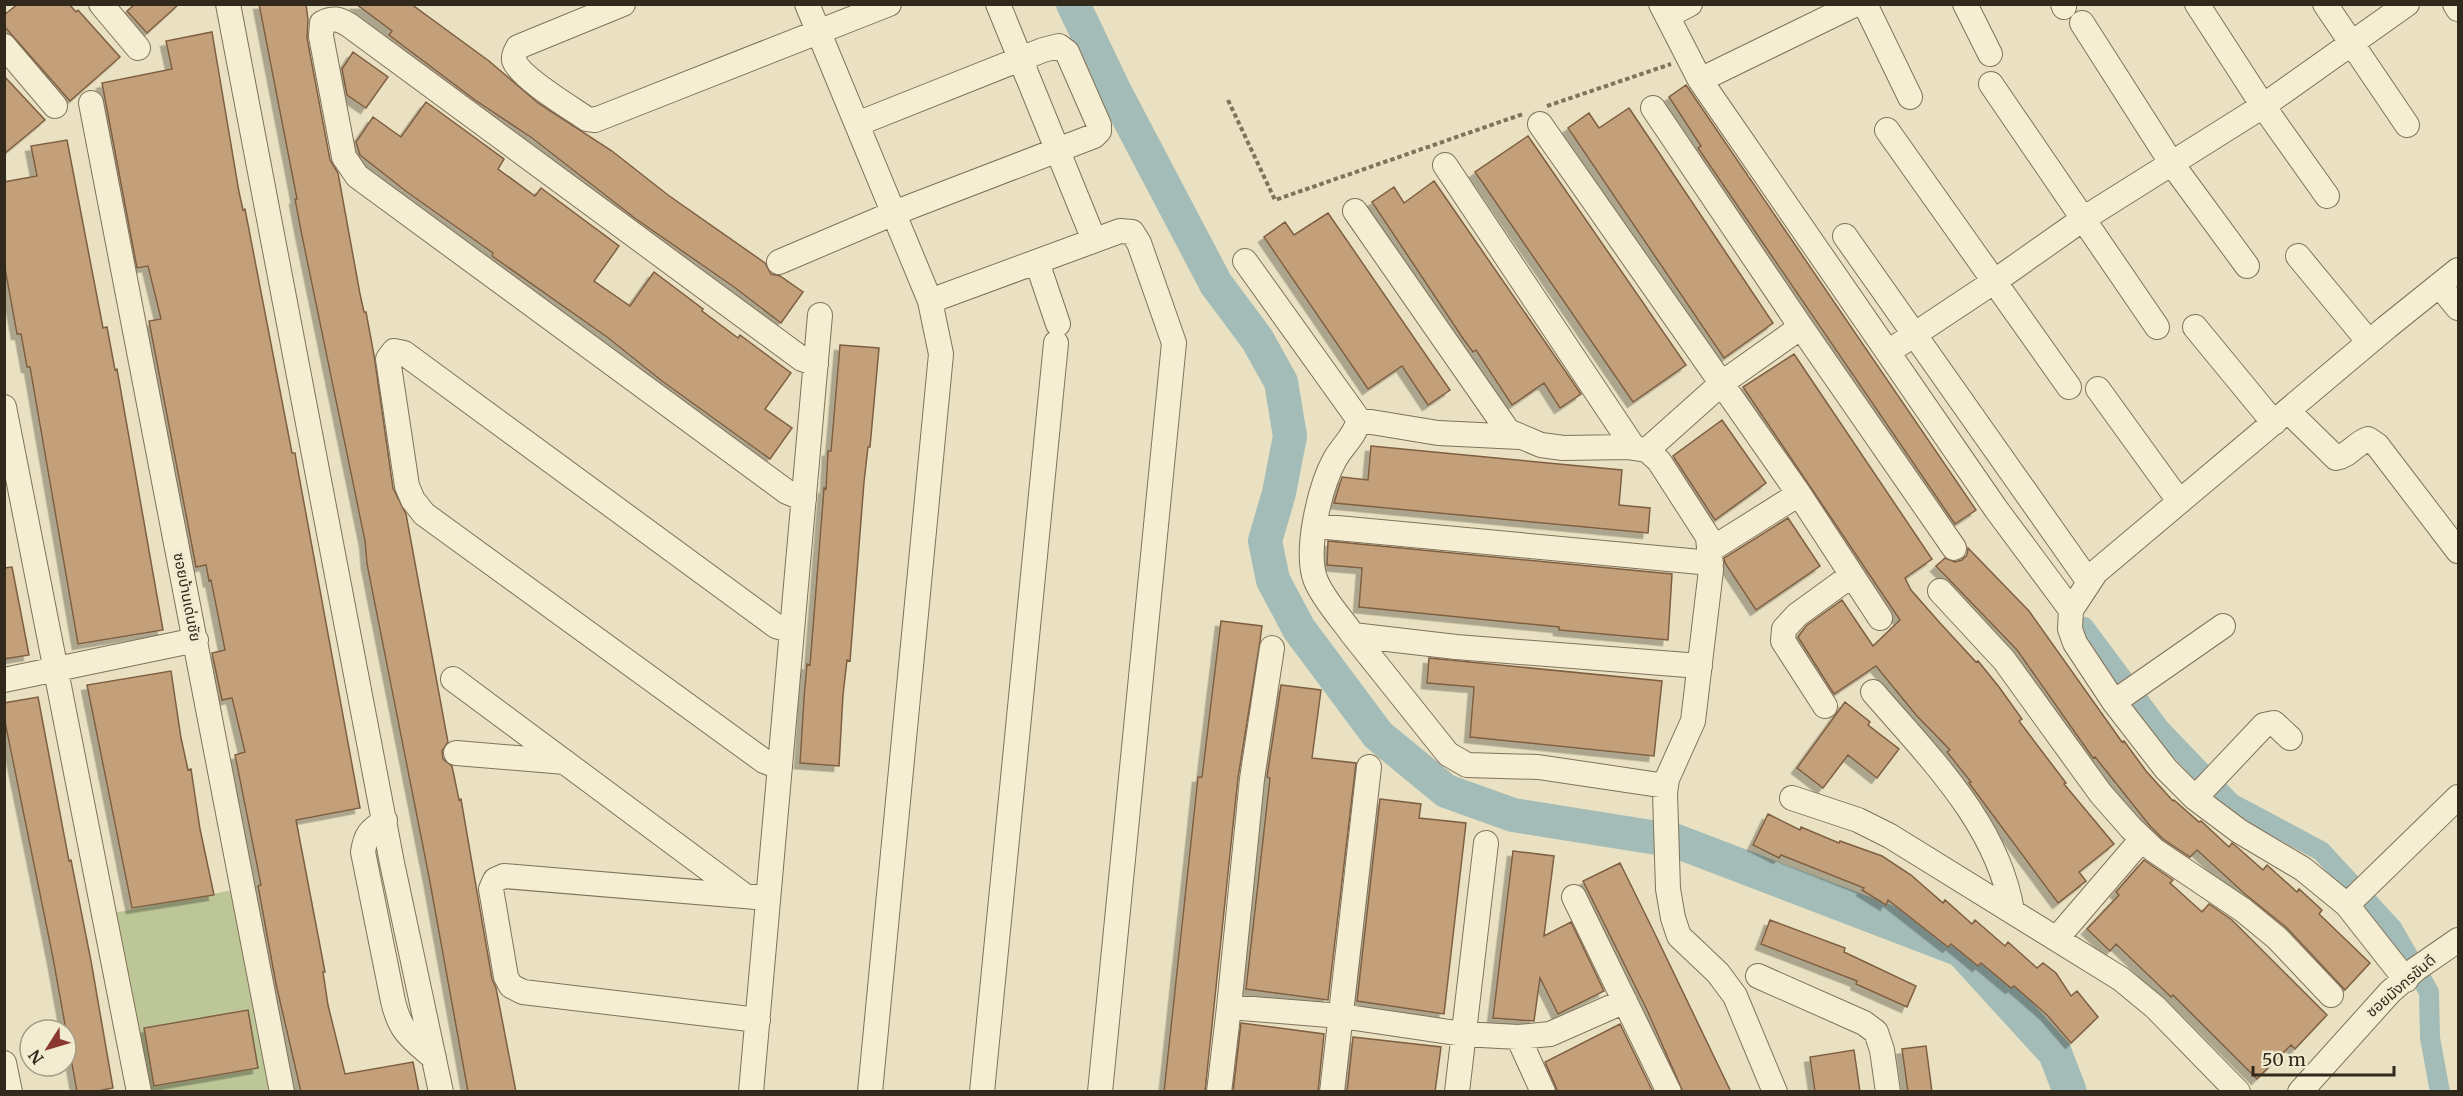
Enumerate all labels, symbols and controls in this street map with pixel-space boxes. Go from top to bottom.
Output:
street label: ซอยบ้านเด่นชัย [170,551,205,643]
street label: ซอยมังกรขันดี [2362,950,2439,1021]
north arrow [18,1018,78,1078]
scale bar [2253,1039,2394,1077]
text: N [24,1046,48,1068]
text: 50 m [2262,1048,2306,1071]

